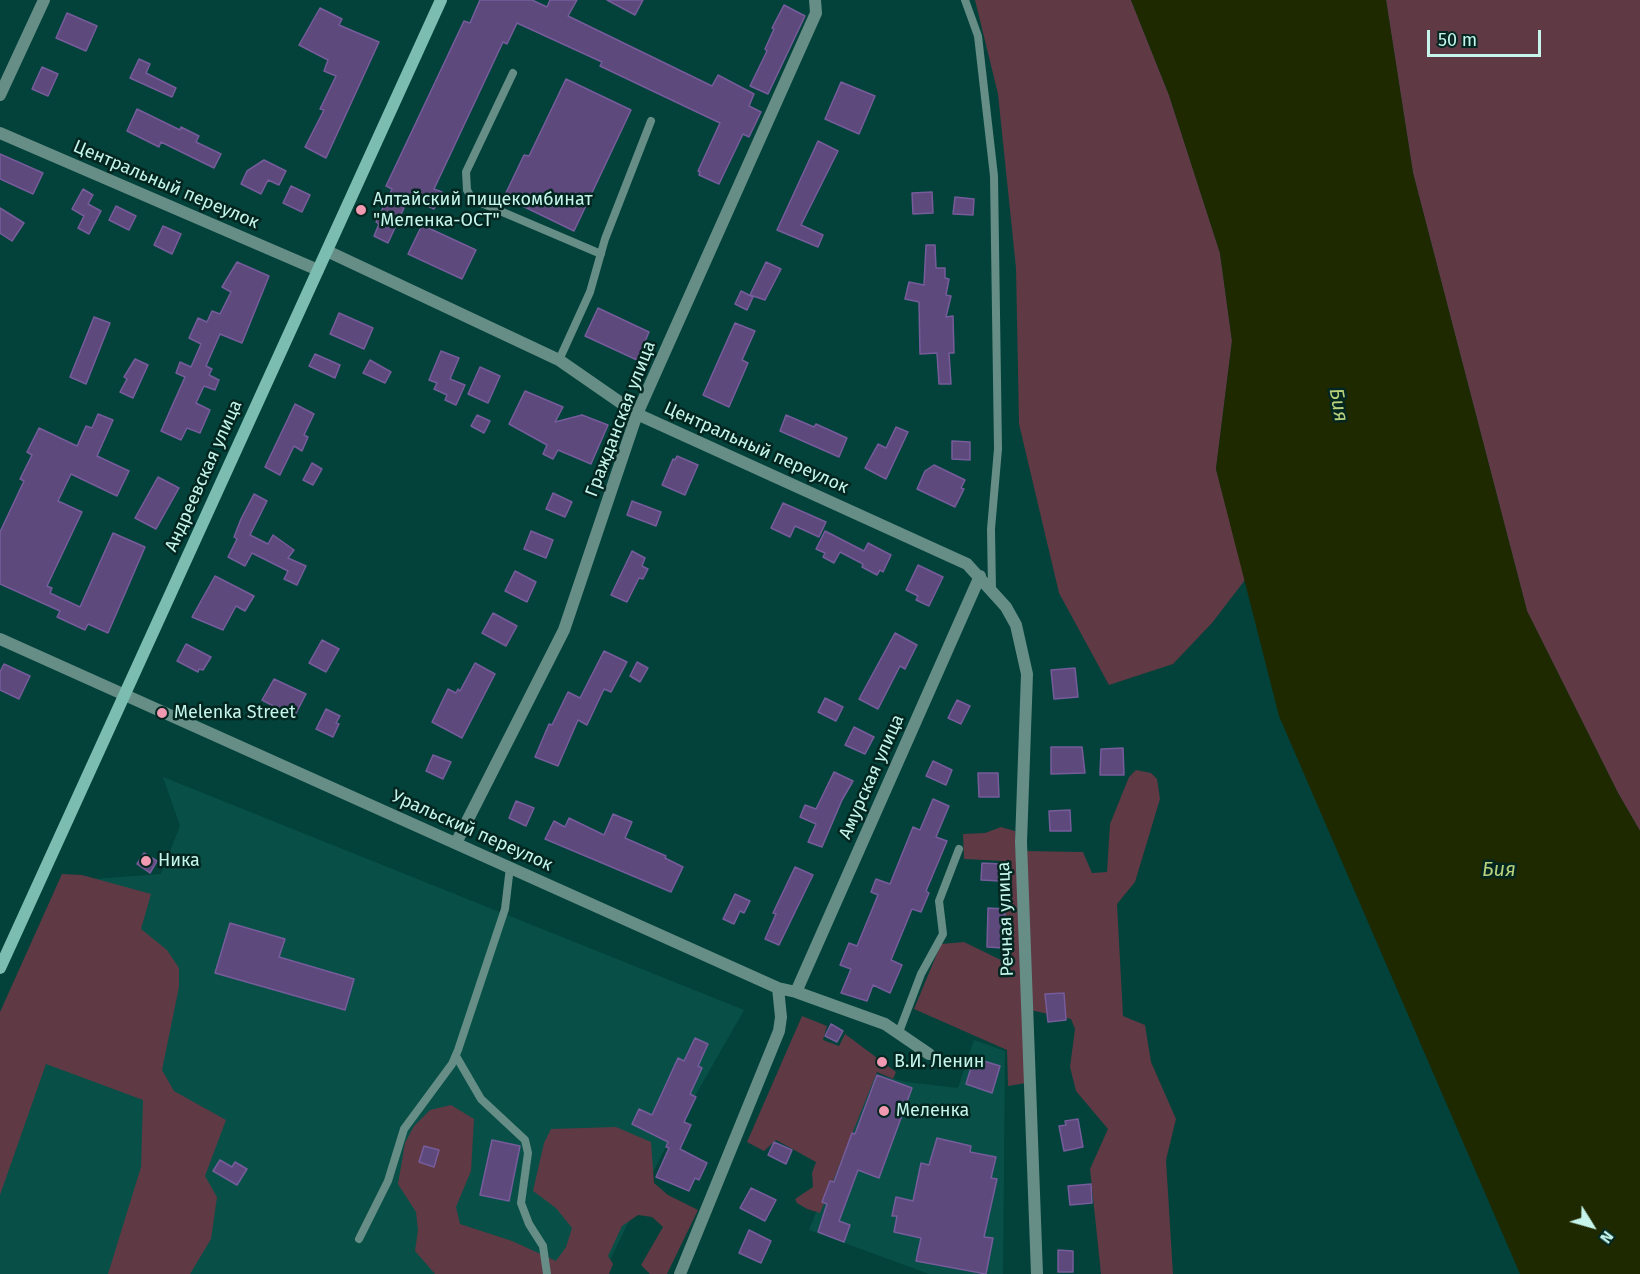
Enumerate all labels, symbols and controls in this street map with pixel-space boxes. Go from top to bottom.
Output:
scale bar [1430,18,1544,56]
text: 50 m [1438,29,1477,51]
street label: Центральный переулок [70,136,262,234]
place label: Алтайский пищекомбинат "Меленка-ОСТ" [373,189,593,232]
marker: Алтайский пищекомбинат "Меленка-ОСТ" [354,203,368,217]
street label: Гражданская улица [581,338,661,500]
water label: Бия [1323,386,1353,424]
street label: Андреевская улица [161,397,247,555]
street label: Центральный переулок [660,398,852,498]
place label: Melenka Street [174,702,296,724]
marker: Melenka Street [155,706,169,720]
street label: Амурская улица [835,711,909,843]
street label: Уральский переулок [388,786,556,876]
place label: Ника [158,850,200,872]
marker: Ника [139,854,153,868]
water label: Бия [1482,858,1516,882]
street label: Речная улица [993,861,1019,977]
place label: В.И. Ленин [894,1051,984,1073]
marker: В.И. Ленин [875,1055,889,1069]
place label: Меленка [896,1100,969,1122]
marker: Меленка [877,1104,891,1118]
north arrow [1562,1196,1622,1256]
text: N [1596,1227,1618,1247]

